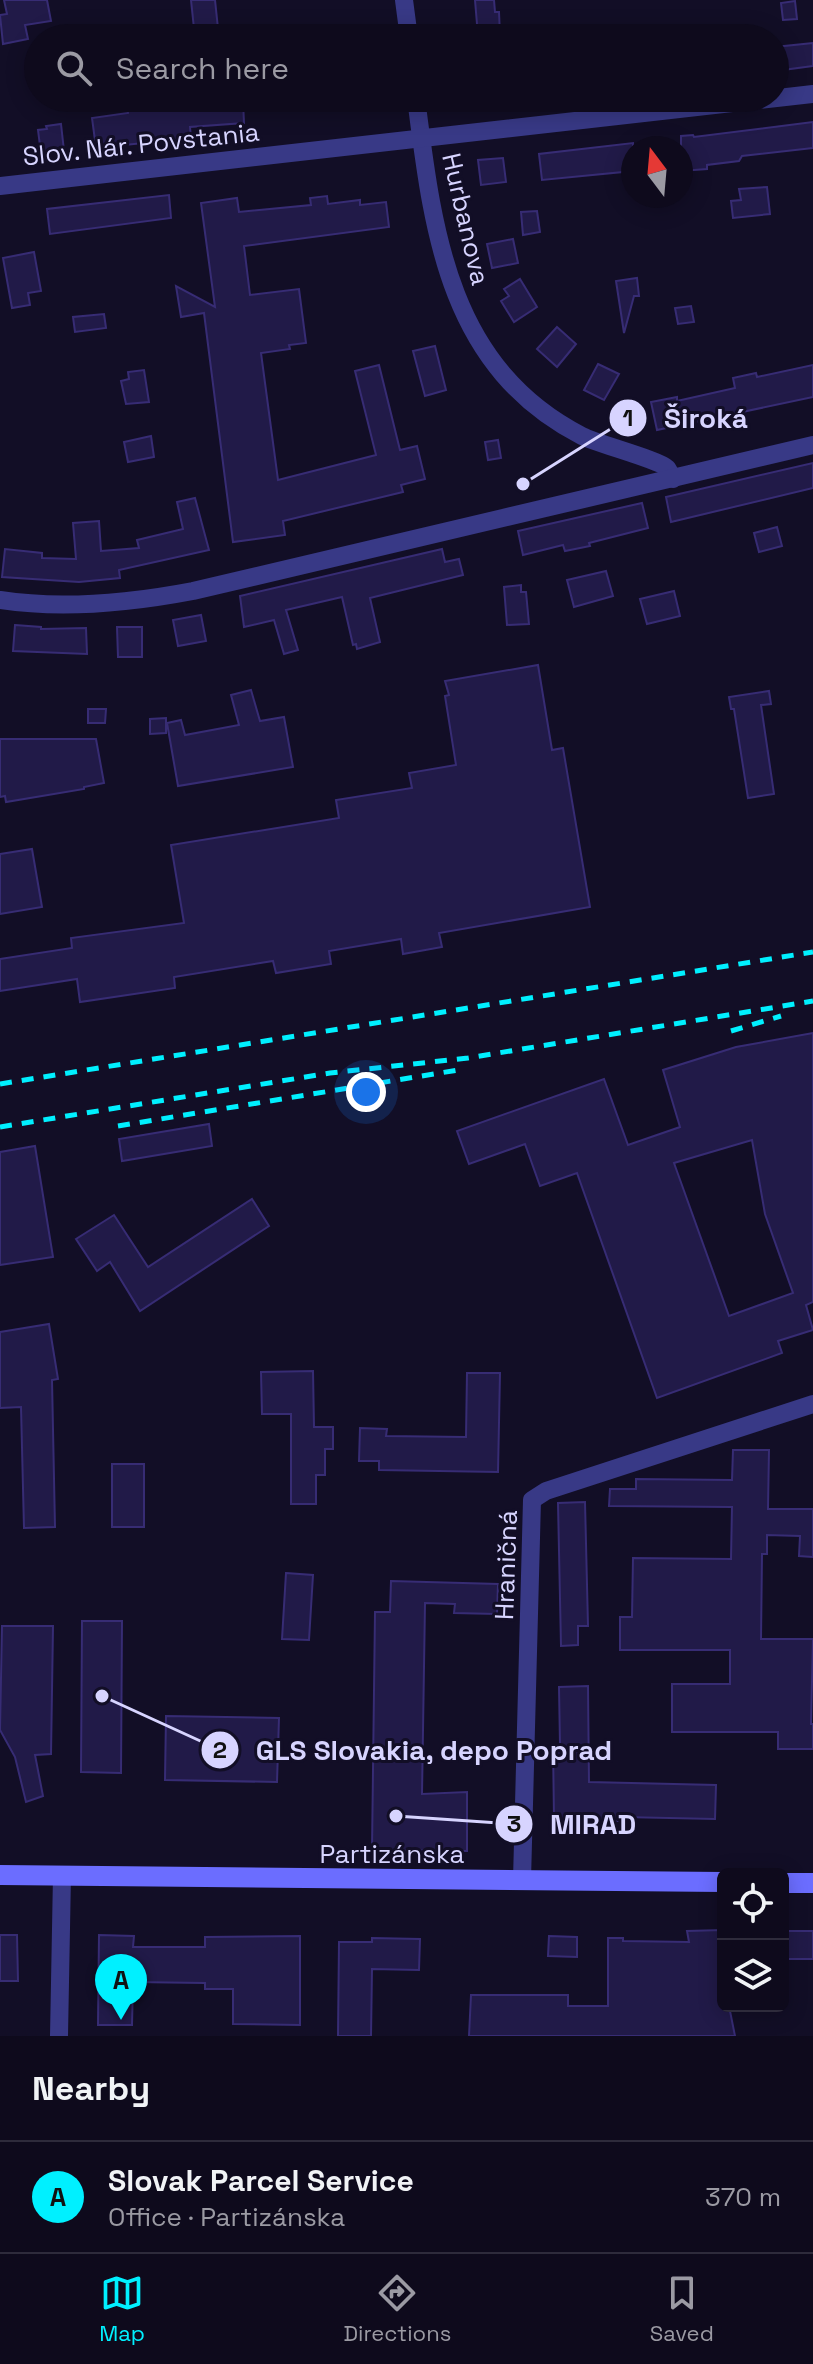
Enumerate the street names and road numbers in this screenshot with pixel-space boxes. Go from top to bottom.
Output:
street label: Slov. Nár. Povstania [21,115,261,173]
street label: Hurbanova [434,150,498,288]
street label: Hraničná [487,1509,525,1621]
street label: Partizánska [319,1837,465,1871]

